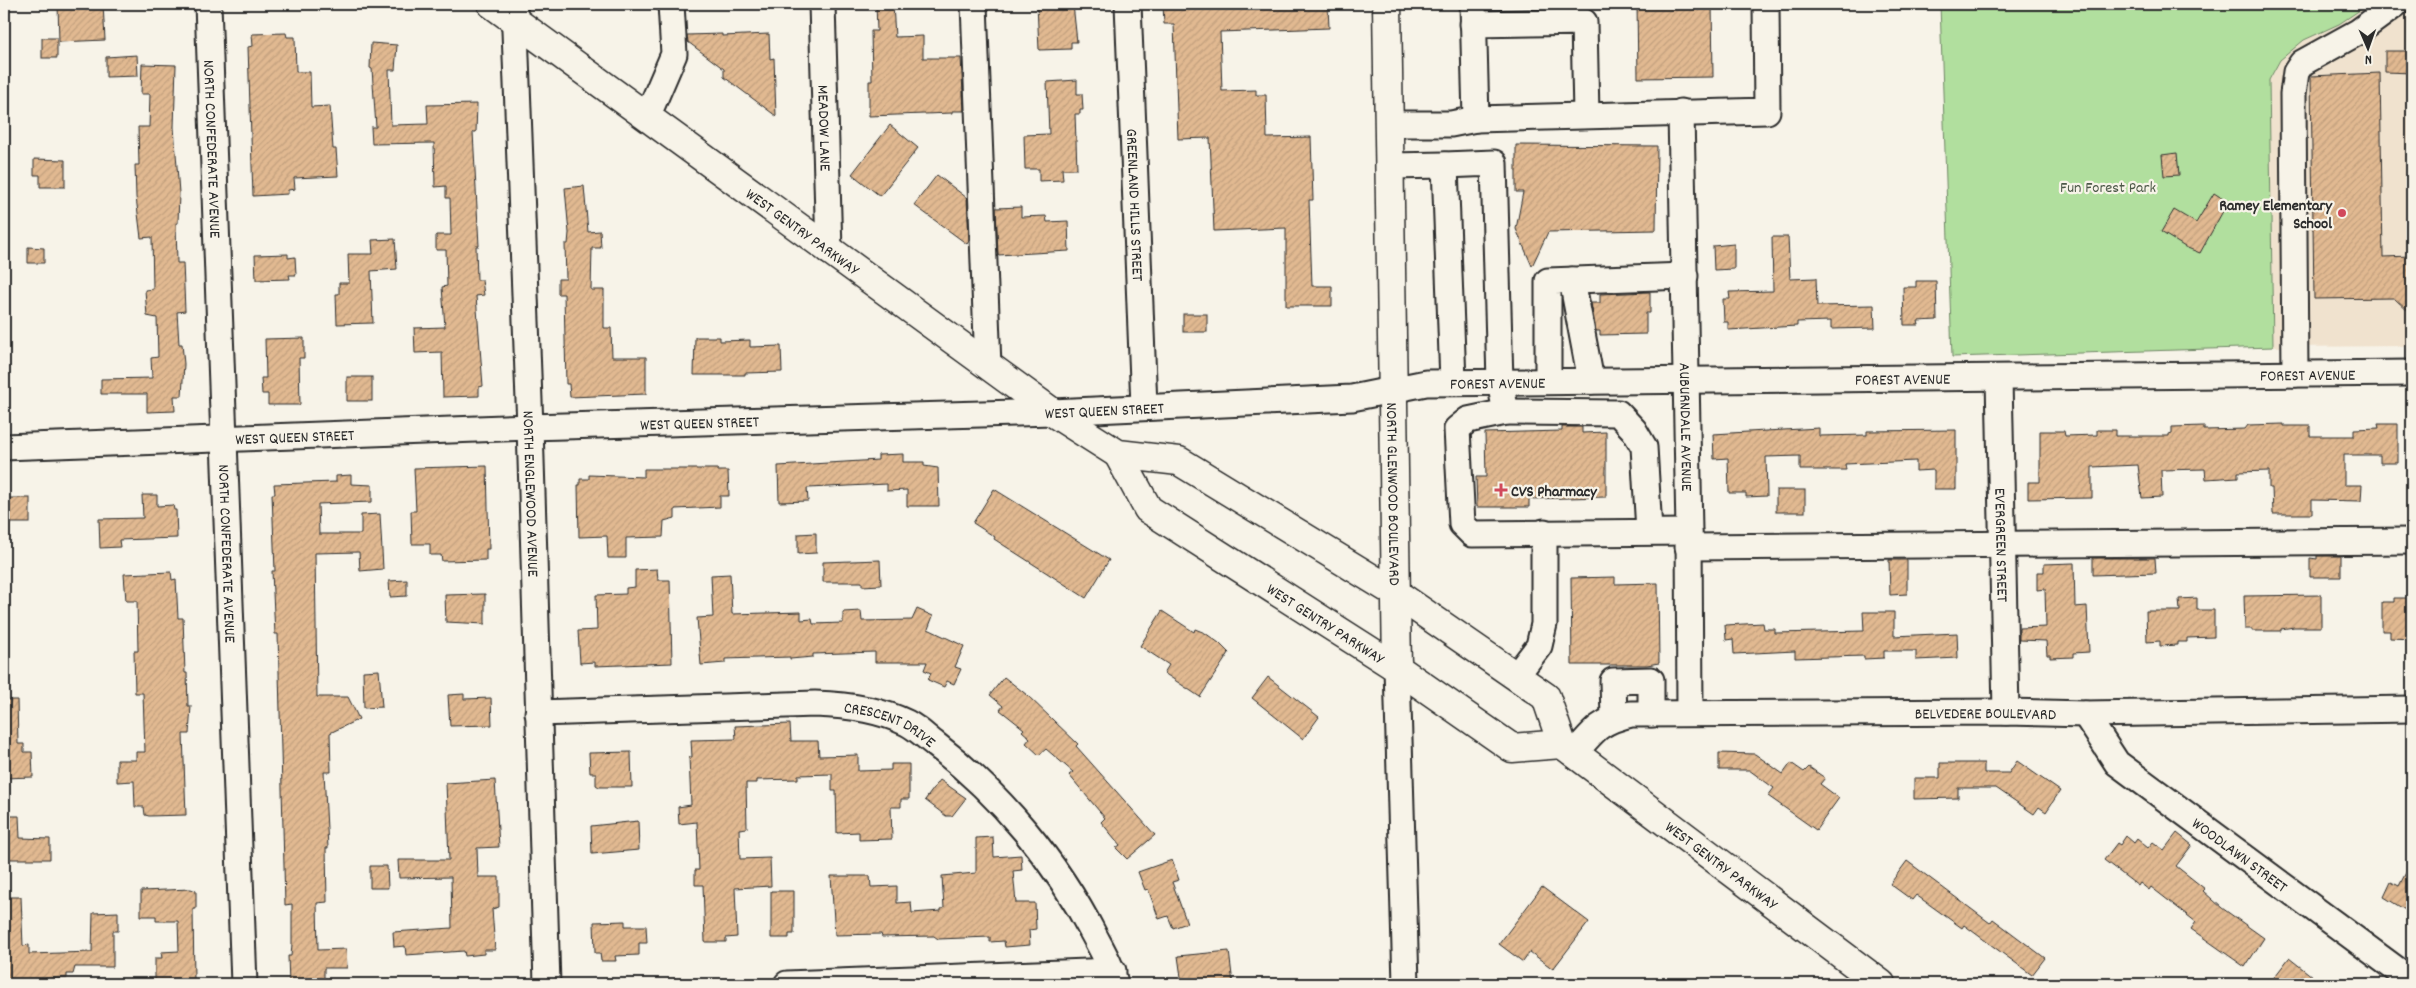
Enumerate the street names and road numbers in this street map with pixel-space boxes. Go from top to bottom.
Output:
street label: NORTH CONFEDERATE AVENUE [196,59,226,239]
street label: MEADOW LANE [810,85,836,172]
street label: GREENLAND HILLS STREET [1119,128,1148,282]
street label: WEST GENTRY PARKWAY [740,184,864,283]
street label: AUBURNDALE AVENUE [1672,362,1697,492]
street label: FOREST AVENUE [2260,365,2356,389]
street label: FOREST AVENUE [1855,369,1951,393]
street label: FOREST AVENUE [1450,373,1546,397]
street label: WEST QUEEN STREET [1045,398,1165,426]
street label: NORTH GLENWOOD BOULEVARD [1379,402,1405,586]
street label: NORTH ENGLEWOOD AVENUE [515,410,544,578]
street label: WEST QUEEN STREET [640,411,760,438]
street label: WEST QUEEN STREET [235,425,355,452]
street label: NORTH CONFEDERATE AVENUE [211,464,240,644]
street label: EVERGREEN STREET [1987,488,2013,603]
street label: WEST GENTRY PARKWAY [1261,579,1389,672]
street label: CRESCENT DRIVE [842,697,940,755]
street label: BELVEDERE BOULEVARD [1915,703,2056,727]
street label: WOODLAWN STREET [2186,813,2292,900]
street label: WEST GENTRY PARKWAY [1659,816,1783,917]

